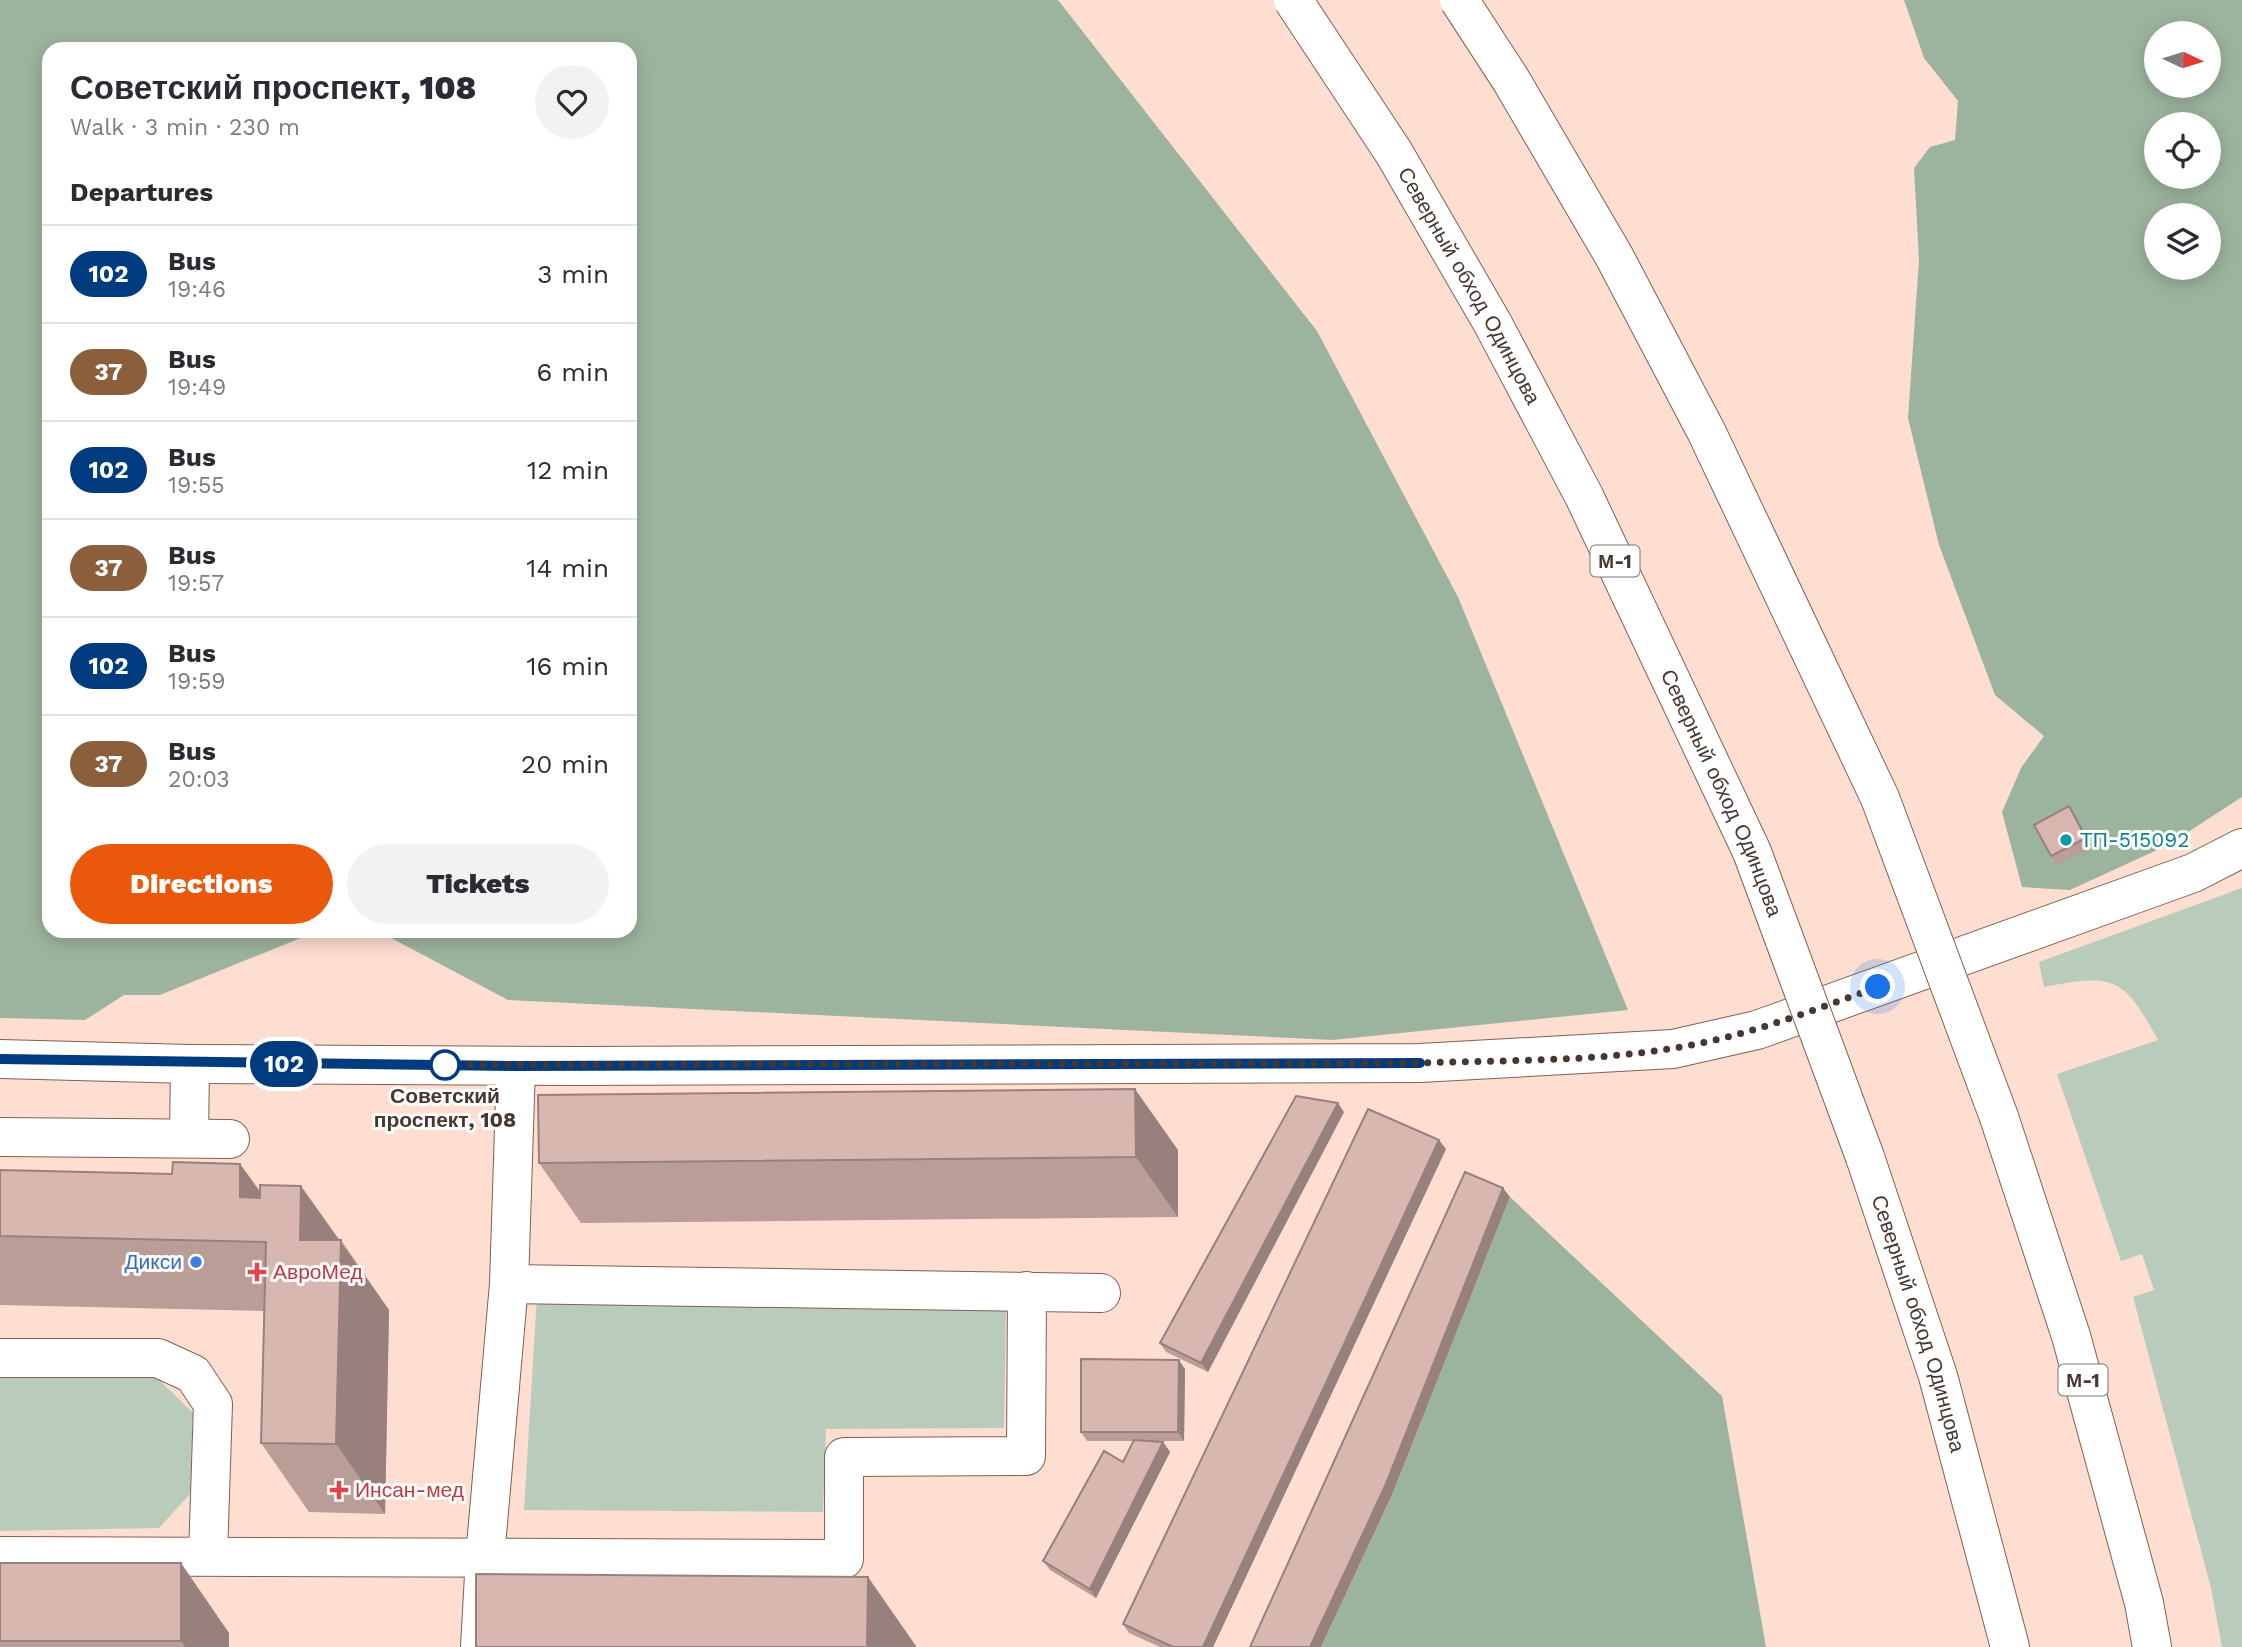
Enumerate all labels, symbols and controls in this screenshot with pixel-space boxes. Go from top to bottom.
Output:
north arrow [2144,21,2221,98]
map controls [2144,21,2221,280]
button: heart [535,65,609,139]
text: Советский проспект, 108 [70,68,476,107]
button: locate [2144,112,2221,189]
text: Walk · 3 min · 230 m [70,114,300,141]
street label: Северный обход Одинцова [1393,163,1546,409]
text: Departures [70,177,213,207]
button: layers [2144,203,2221,280]
text: Bus [168,246,216,276]
text: 3 min [537,259,609,289]
text: 102 [88,260,129,288]
text: 19:46 [168,276,226,303]
text: Bus [168,344,216,374]
text: 6 min [537,357,609,387]
text: 37 [94,358,123,386]
text: 19:49 [168,374,226,401]
text: Bus [168,442,216,472]
text: 12 min [527,455,609,485]
text: 102 [88,456,129,484]
text: 19:55 [168,472,225,499]
text: Bus [168,540,216,570]
road number: М-1 [1590,546,1640,576]
text: 14 min [526,553,609,583]
text: 37 [94,554,123,582]
text: 19:57 [168,570,224,597]
text: Bus [168,638,216,668]
text: 16 min [526,651,609,681]
text: 102 [88,652,129,680]
street label: Северный обход Одинцова [1656,665,1788,920]
text: 19:59 [168,668,226,695]
text: Bus [168,736,216,766]
text: 20 min [521,749,609,779]
text: 37 [94,750,123,778]
text: 20:03 [168,766,230,793]
place label: ТП-515092 [2080,827,2190,852]
marker: ТП-515092 [2058,832,2074,848]
button: Directions [70,844,333,924]
button: Tickets [347,844,609,924]
your location [1860,969,1895,1004]
line badge: 102 [244,1041,324,1087]
text: 102 [264,1050,304,1078]
marker: Советский проспект, 108 [430,1050,460,1080]
place label: Советский проспект, 108 [374,1083,516,1132]
street label: Северный обход Одинцова [1867,1192,1971,1455]
place label: Дикси [124,1249,182,1274]
marker: Дикси [188,1254,204,1270]
place label: АвроМед [273,1259,363,1284]
marker: АвроМед [247,1262,267,1282]
road number: М-1 [2058,1364,2108,1396]
place label: Инсан-мед [355,1477,464,1502]
marker: Инсан-мед [329,1480,349,1500]

